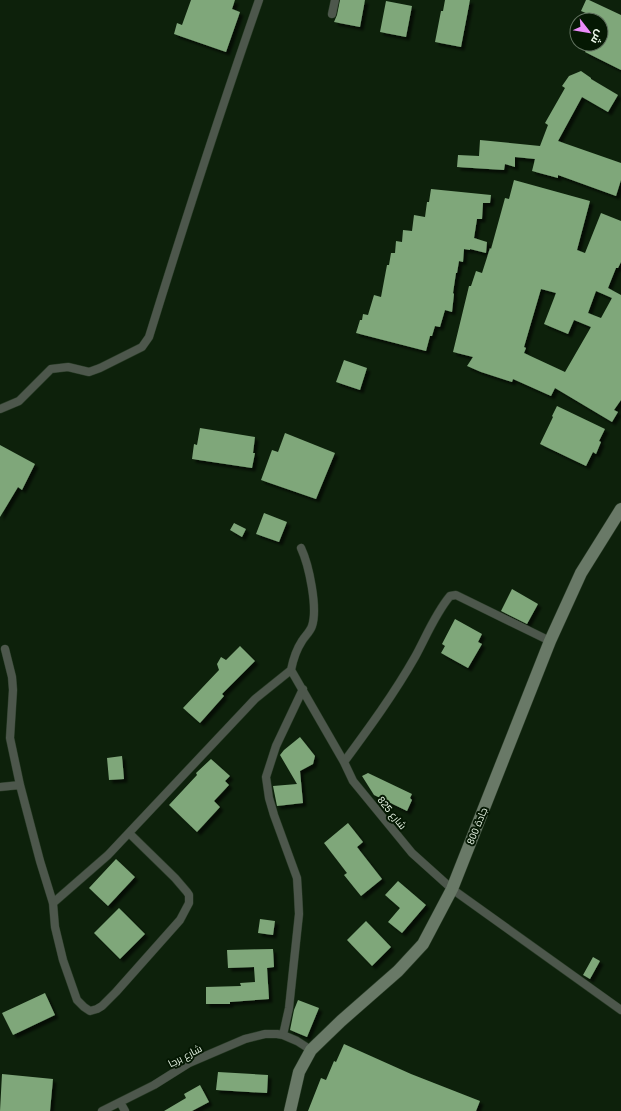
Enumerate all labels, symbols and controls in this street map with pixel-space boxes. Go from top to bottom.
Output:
north arrow [569,12,609,52]
text: ش [588,27,606,46]
street label: شارع 825 [375,794,408,832]
street label: جادة 800 [465,806,489,846]
street label: شارع برجا [166,1043,204,1070]

